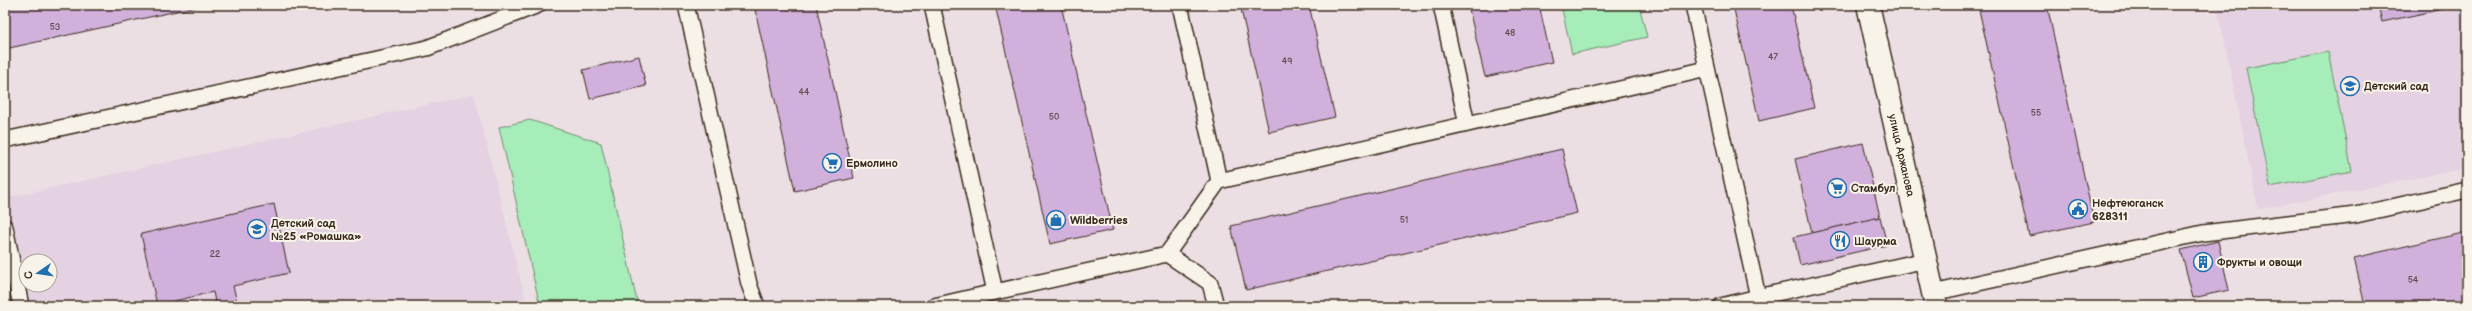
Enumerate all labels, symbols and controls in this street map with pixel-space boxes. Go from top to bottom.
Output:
house number: 53 [50,22,61,33]
house number: 48 [1505,28,1515,39]
house number: 47 [1768,52,1779,63]
house number: 49 [1282,56,1292,67]
school or university icon: Детский сад [2339,75,2361,97]
place label: Детский сад [2364,80,2429,93]
house number: 44 [799,87,810,98]
house number: 55 [2031,108,2041,119]
house number: 50 [1049,112,1059,123]
street label: улица Аржанова [1886,113,1918,198]
supermarket icon: Ермолино [821,152,843,174]
place label: Ермолино [846,157,898,170]
supermarket icon: Стамбул [1826,177,1848,199]
place label: Стамбул [1851,182,1895,195]
place label: Нефтеюганск 628311 [2092,197,2164,223]
public building icon: Нефтеюганск 628311 [2067,198,2089,220]
shop icon: Wildberries [1045,209,1067,231]
place label: Wildberries [1070,214,1128,227]
house number: 51 [1400,215,1408,226]
place label: Детский сад №25 «Ромашка» [271,217,361,243]
school or university icon: Детский сад №25 «Ромашка» [246,218,268,240]
restaurant icon: Шаурма [1829,230,1851,252]
place label: Шаурма [1854,235,1897,248]
house number: 22 [210,249,221,260]
building icon: Фрукты и овощи [2192,251,2214,273]
north arrow [18,253,58,293]
place label: Фрукты и овощи [2217,256,2302,269]
text: С [21,270,36,280]
house number: 54 [2408,275,2419,286]

